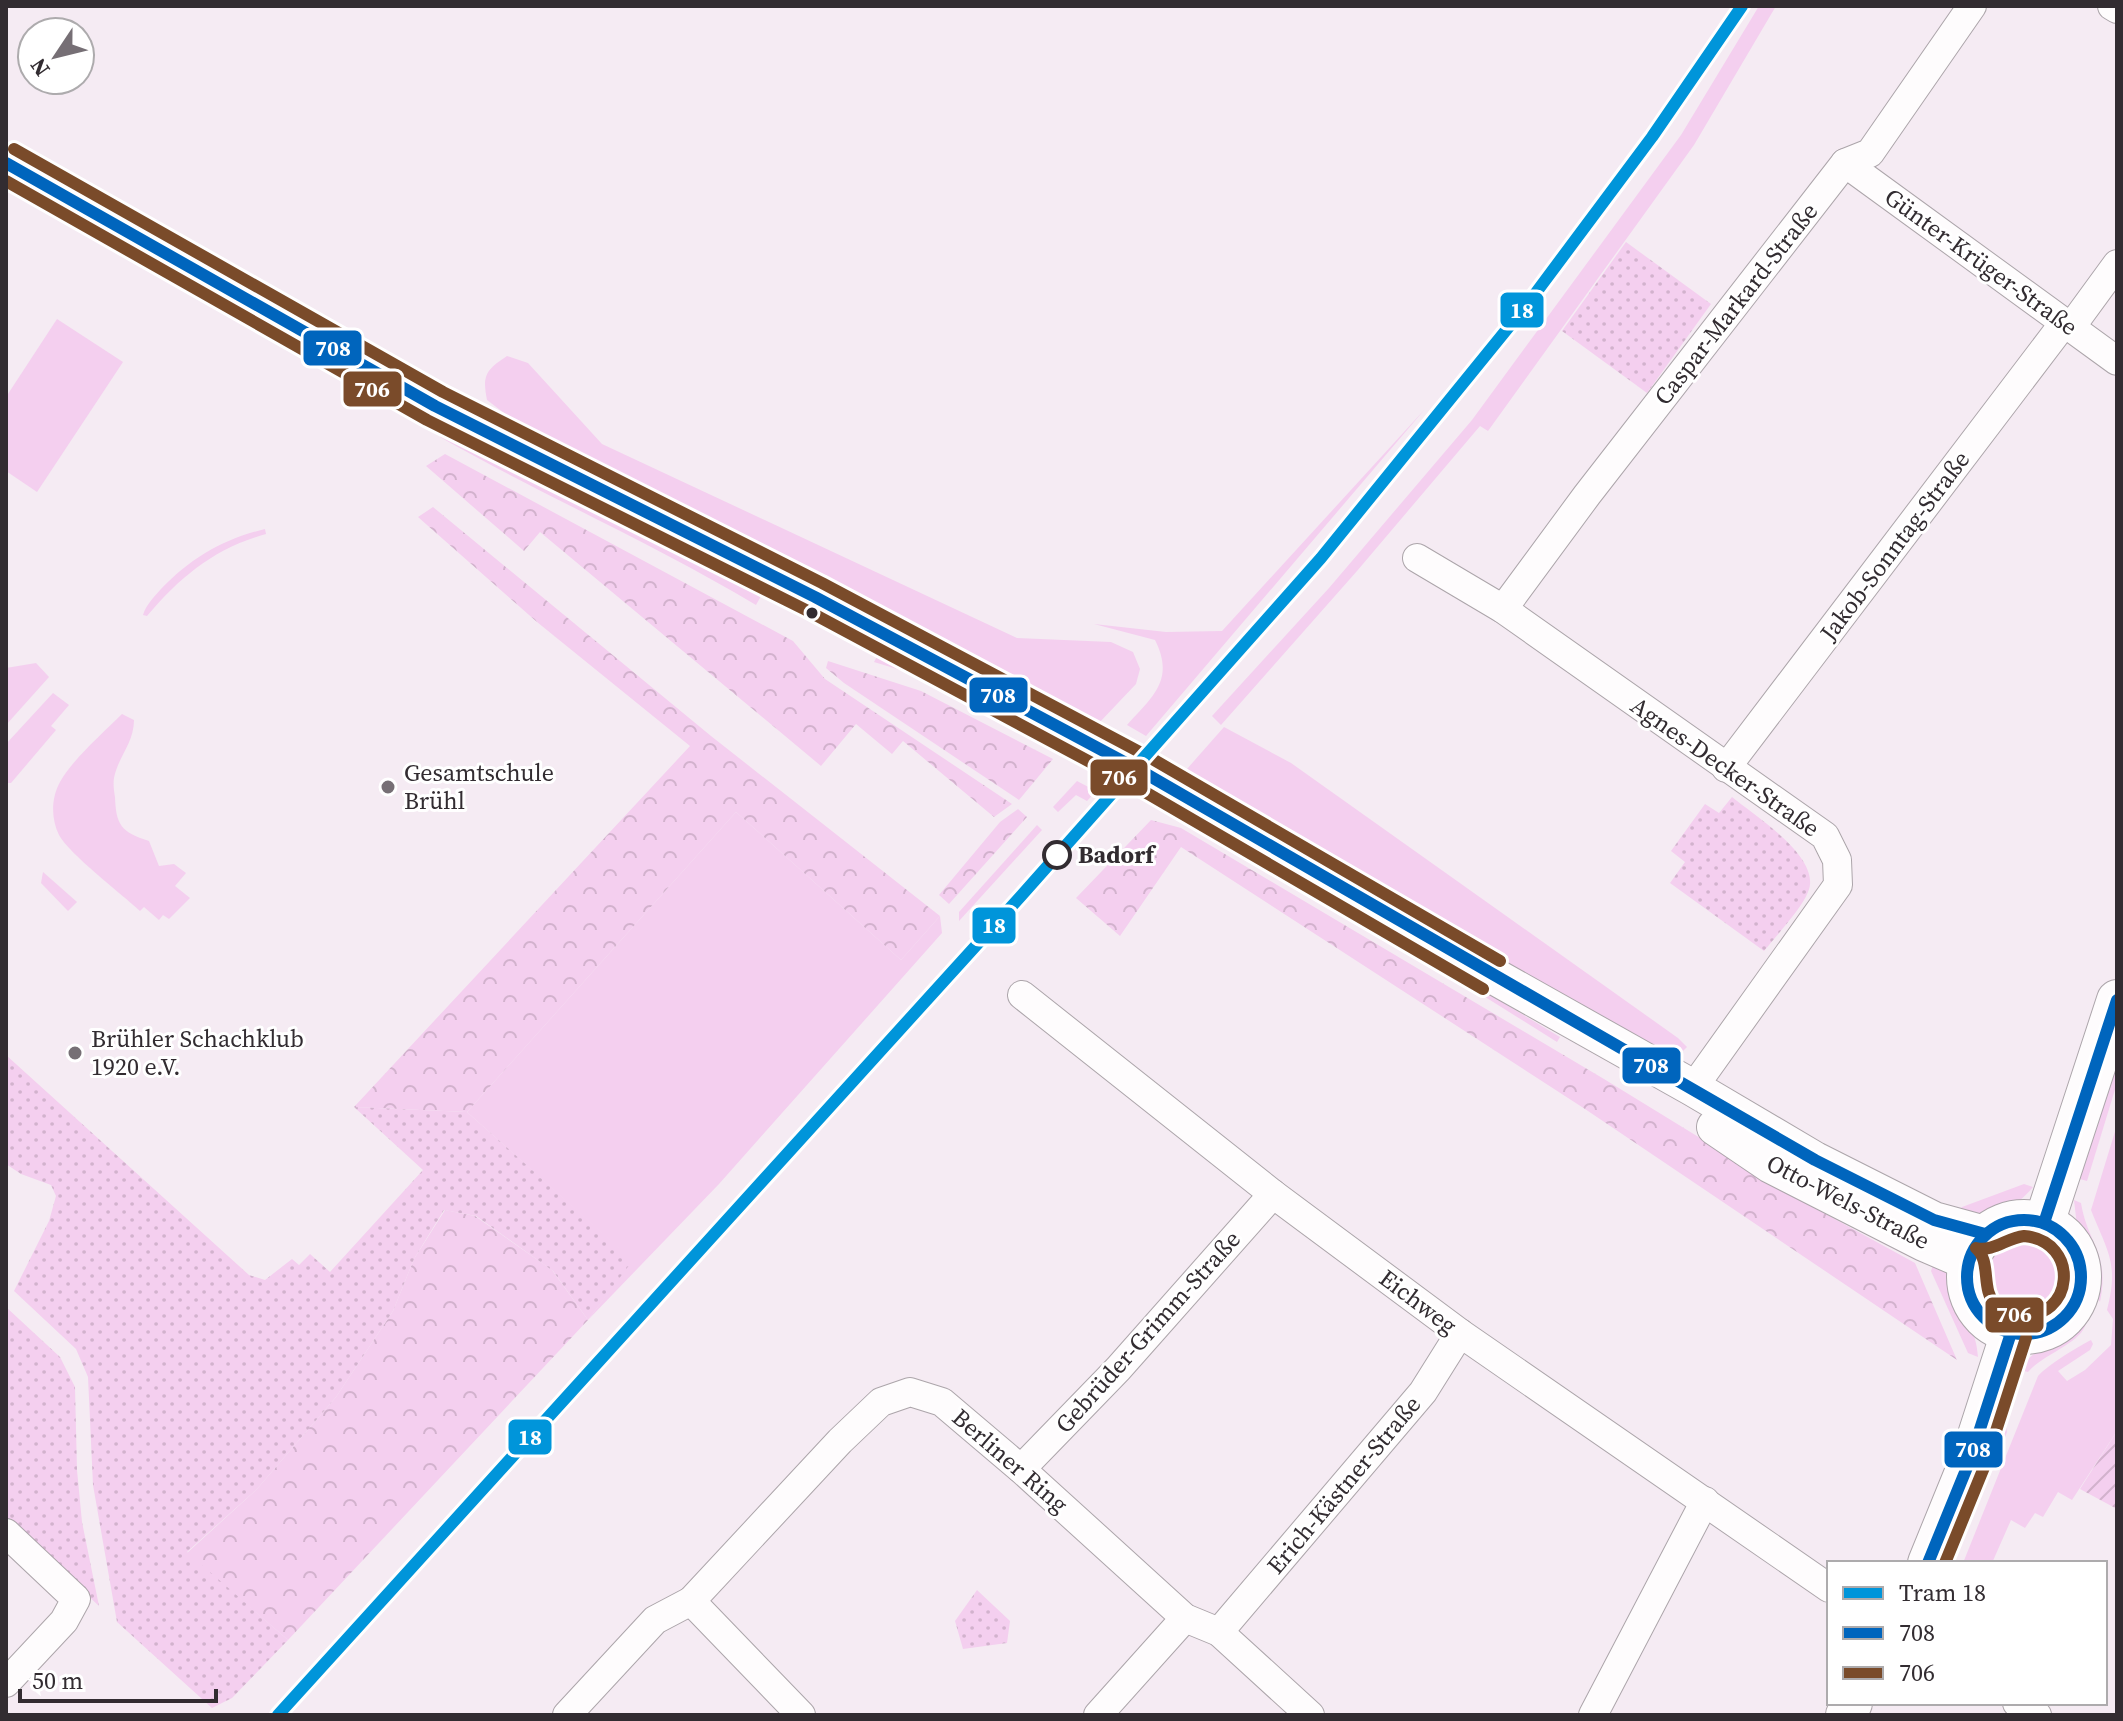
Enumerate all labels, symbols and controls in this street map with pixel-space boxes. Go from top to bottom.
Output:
north arrow [16,16,96,96]
text: N [23,52,57,83]
street label: Günter-Krüger-Straße [1878,180,2085,343]
street label: Caspar-Markard-Straße [1646,196,1825,412]
line badge: 18 [1499,291,1545,329]
text: 18 [1510,295,1534,325]
line badge: 708 [302,329,363,367]
text: 708 [315,333,351,363]
line badge: 706 [342,370,403,408]
text: 706 [354,374,390,404]
street label: Jakob-Sonntag-Straße [1812,444,1977,648]
unlabelled marker [804,605,820,621]
line badge: 708 [968,676,1029,714]
text: 708 [980,680,1016,710]
street label: Agnes-Decker-Straße [1624,689,1826,844]
place label: Gesamtschule Brühl [404,756,554,817]
line badge: 706 [1089,758,1149,797]
text: 706 [1101,762,1137,792]
marker: Gesamtschule Brühl [379,778,397,796]
place label: Badorf [1078,838,1157,871]
marker: Badorf [1043,841,1071,869]
line badge: 18 [971,906,1017,945]
text: 18 [982,910,1006,940]
place label: Brühler Schachklub 1920 e.V. [91,1022,304,1083]
marker: Brühler Schachklub 1920 e.V. [66,1044,84,1062]
line badge: 708 [1621,1046,1682,1085]
text: 708 [1633,1050,1669,1080]
street label: Otto-Wels-Straße [1761,1146,1935,1257]
street label: Gebrüder-Grimm-Straße [1048,1223,1248,1440]
street label: Eichweg [1373,1262,1464,1342]
line badge: 706 [1984,1296,2045,1334]
text: 706 [1996,1299,2032,1329]
street label: Erich-Kästner-Straße [1259,1388,1428,1581]
street label: Berliner Ring [945,1401,1075,1520]
line badge: 18 [507,1418,553,1456]
text: 18 [518,1422,542,1452]
line badge: 708 [1943,1430,2004,1469]
text: 708 [1955,1434,1991,1464]
legend [1827,1561,2107,1705]
text: Tram 18 [1899,1576,1986,1609]
text: 708 [1899,1616,1935,1649]
scale bar [20,1653,216,1703]
text: 706 [1899,1656,1935,1689]
text: 50 m [32,1664,83,1697]

